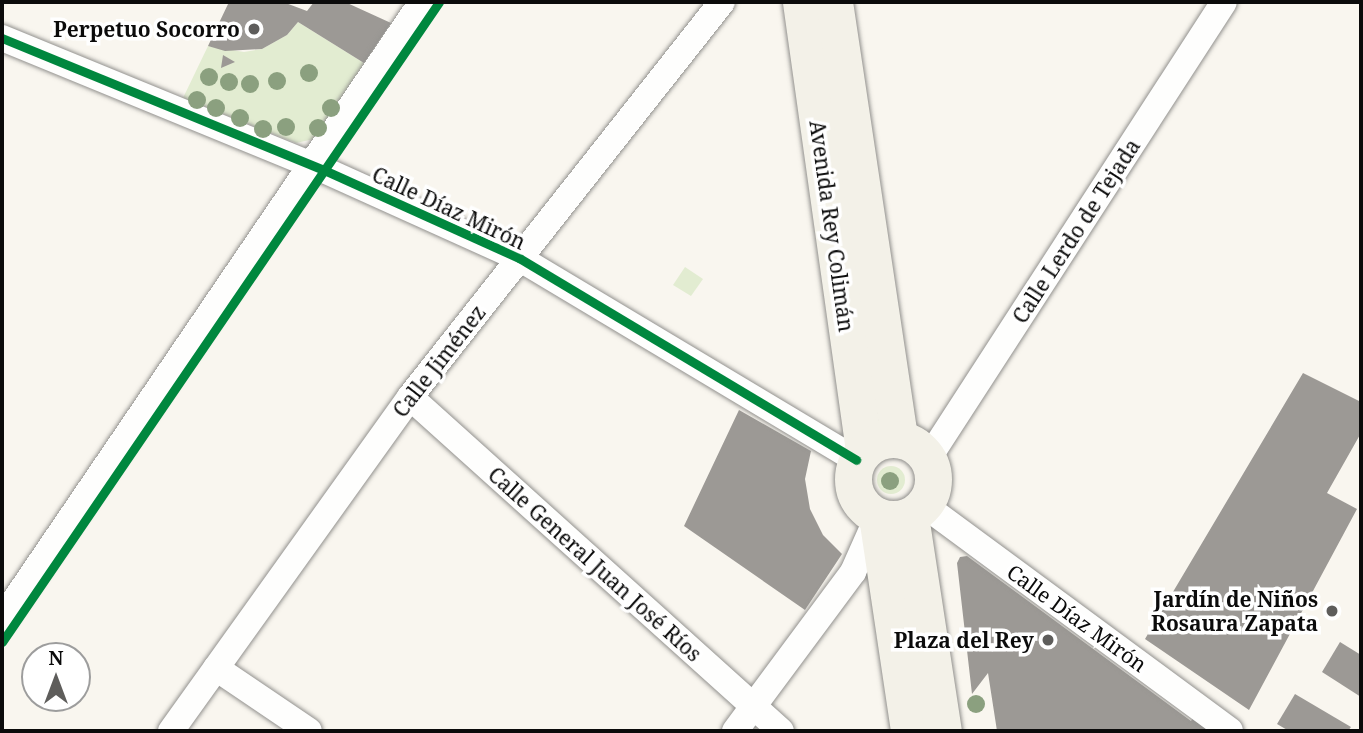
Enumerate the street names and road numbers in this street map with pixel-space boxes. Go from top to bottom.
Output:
street label: Avenida Rey Colimán [805,119,859,333]
street label: Calle Lerdo de Tejada [1007,134,1145,328]
street label: Calle Díaz Mirón [368,161,530,255]
street label: Calle Jiménez [387,300,491,422]
street label: Calle General Juan José Ríos [483,462,707,666]
street label: Calle Díaz Mirón [1002,559,1152,677]

